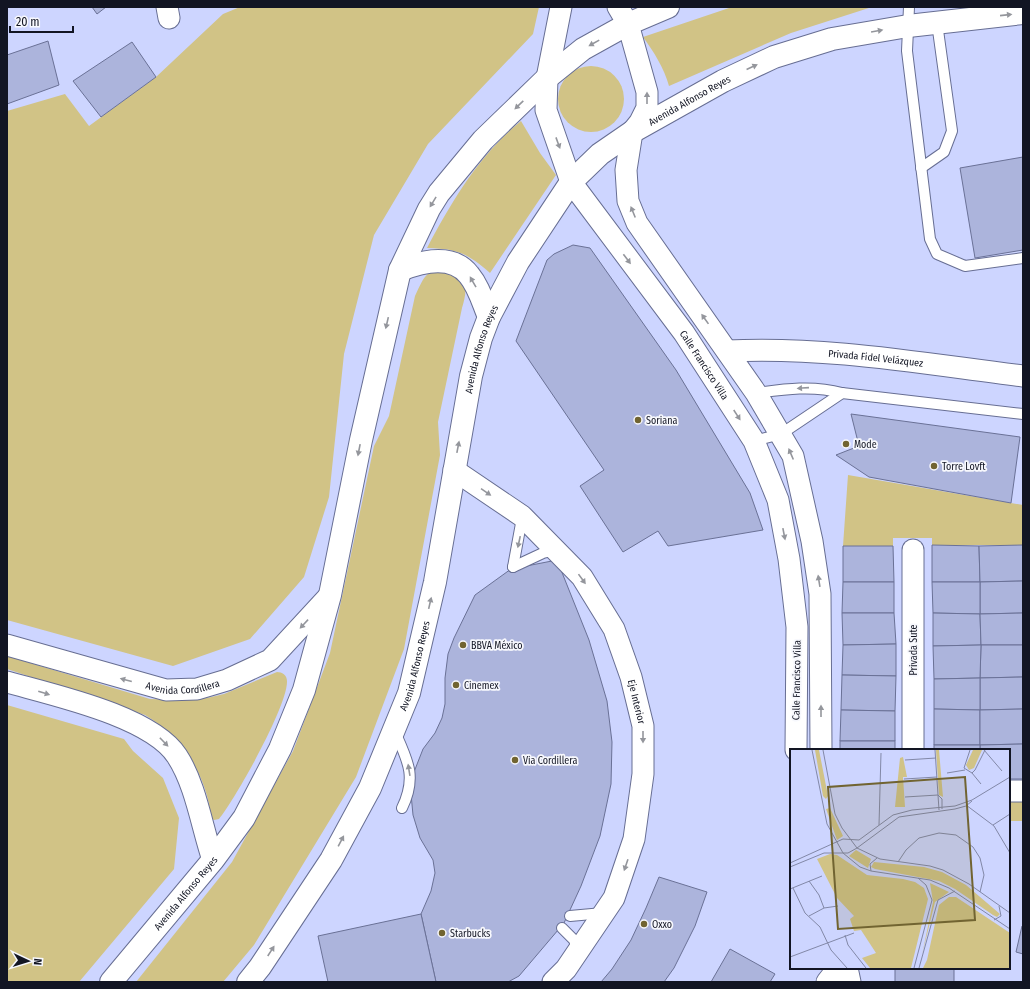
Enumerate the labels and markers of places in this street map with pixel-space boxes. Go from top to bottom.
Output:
marker: Soriana [633,415,643,425]
place label: Soriana [646,415,677,427]
marker: Mode [841,439,851,449]
place label: Mode [854,439,877,451]
marker: Torre Lovft [929,461,939,471]
place label: Torre Lovft [942,461,986,473]
marker: BBVA México [458,640,468,650]
place label: BBVA México [471,640,523,652]
marker: Cinemex [451,680,461,690]
place label: Cinemex [464,680,499,692]
marker: Via Cordillera [510,755,520,765]
place label: Via Cordillera [523,755,577,767]
marker: Oxxo [639,919,649,929]
place label: Oxxo [652,919,672,931]
marker: Starbucks [437,928,447,938]
place label: Starbucks [450,928,490,940]

